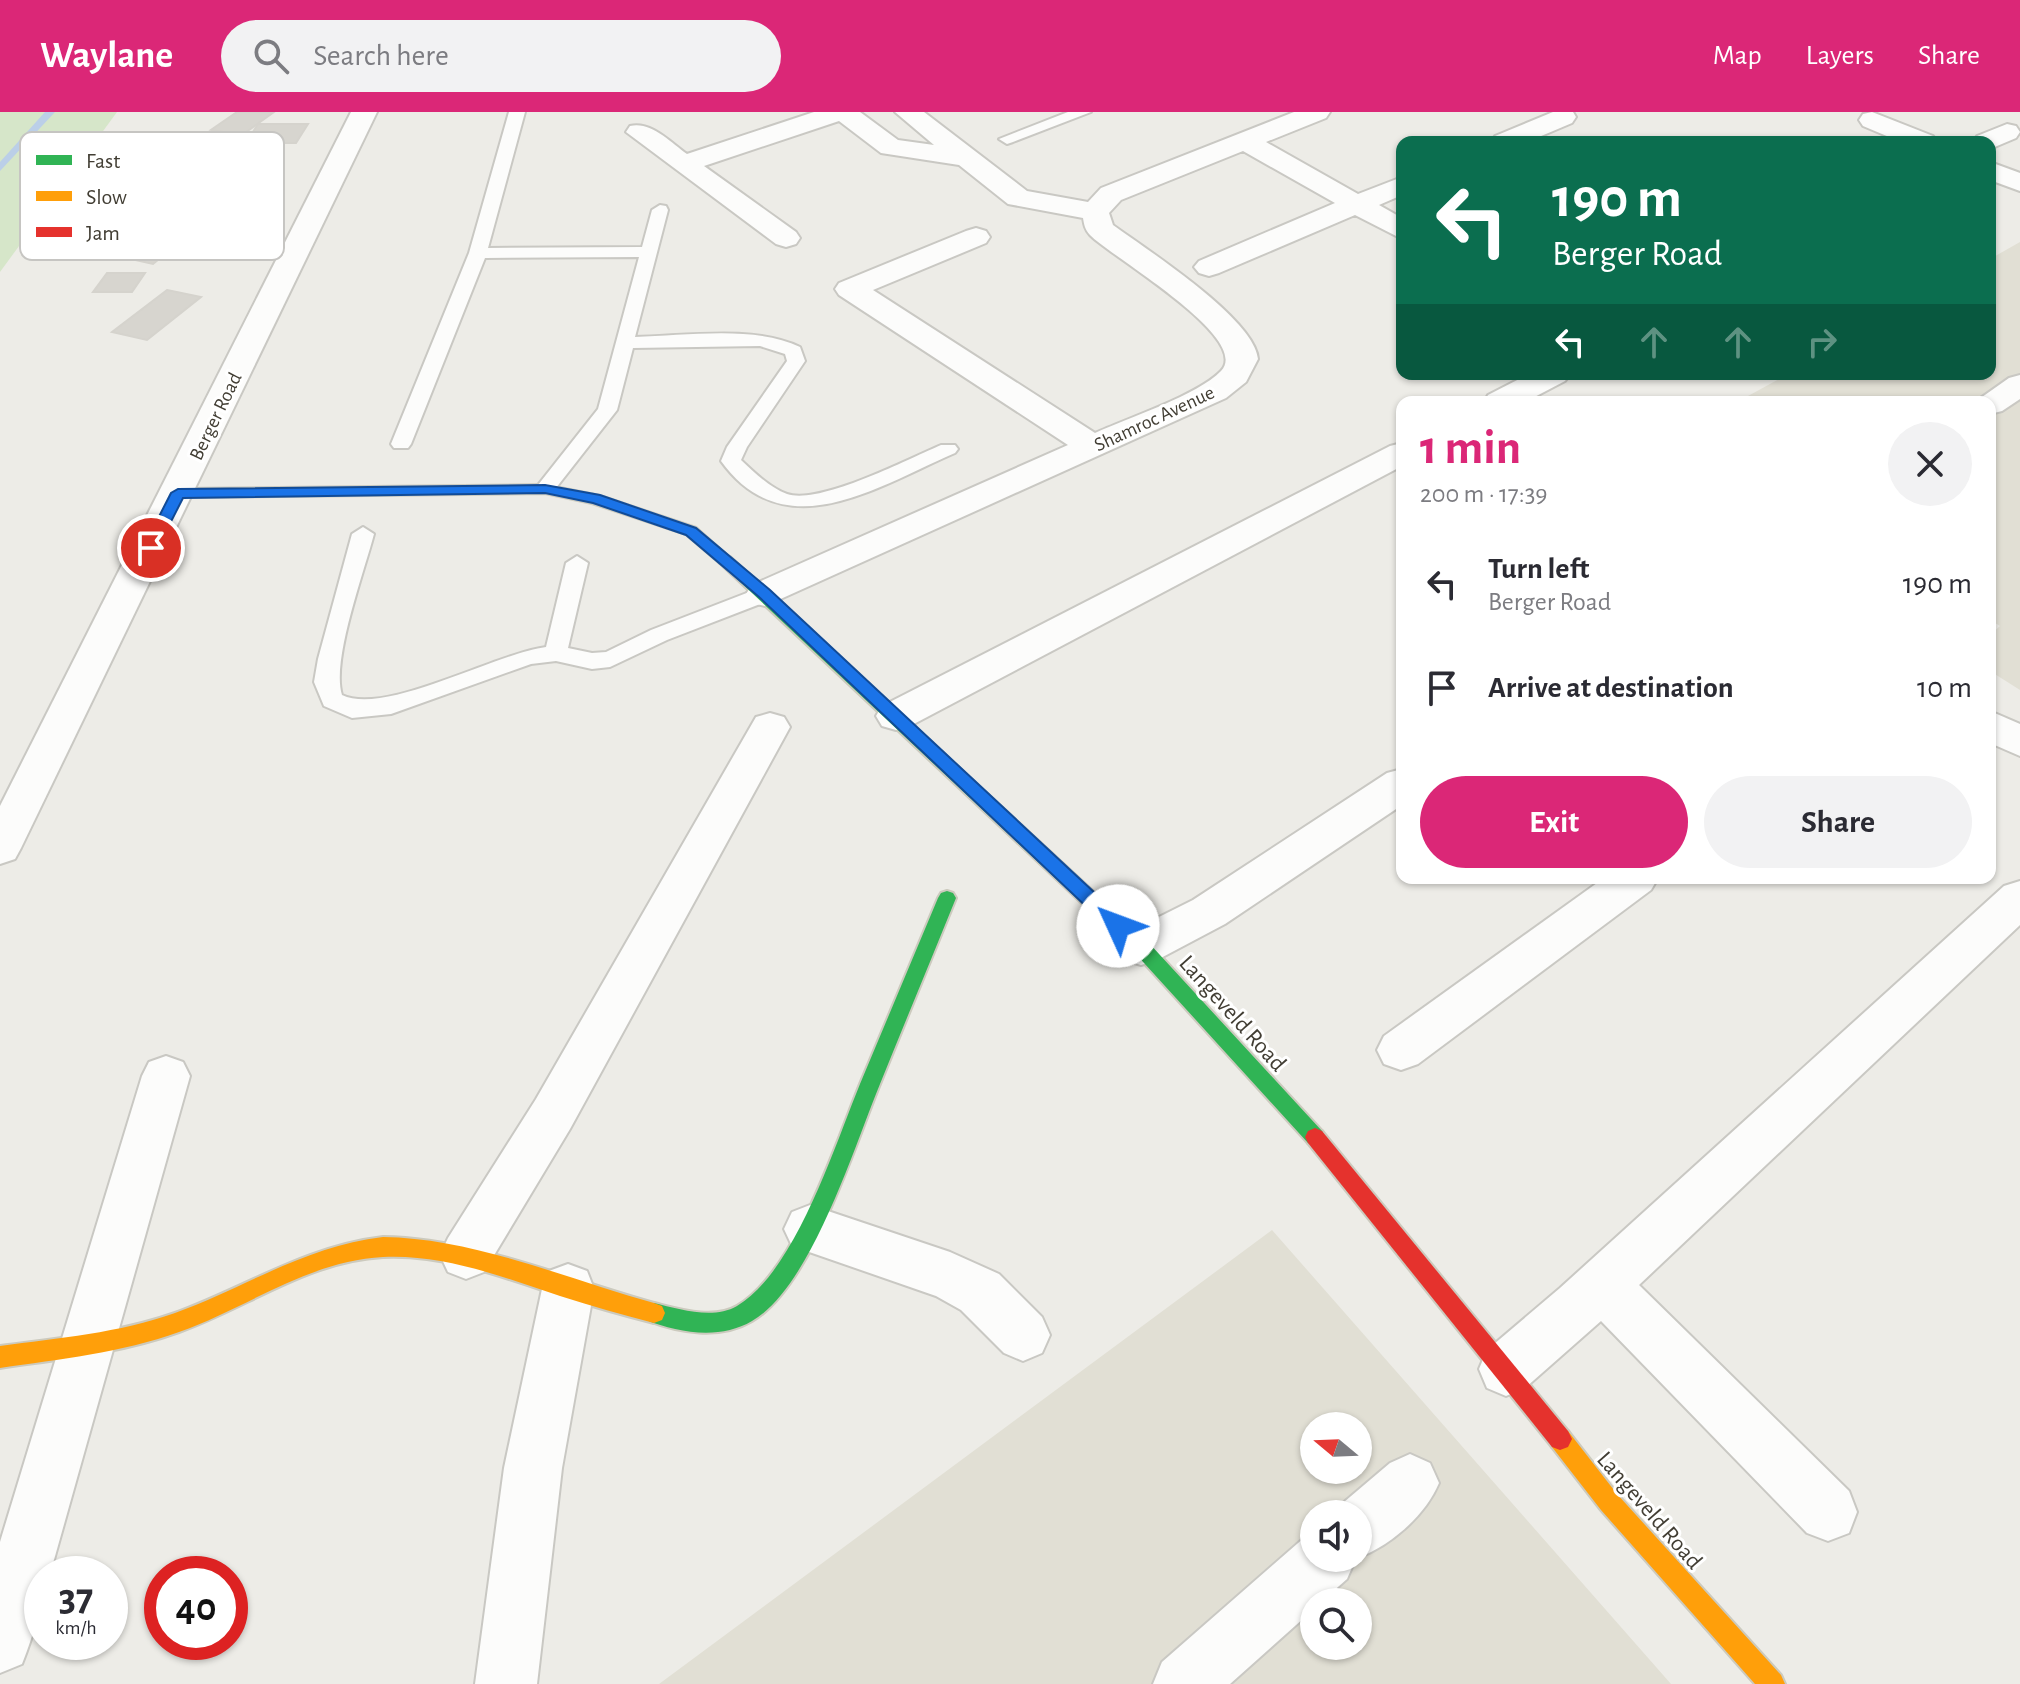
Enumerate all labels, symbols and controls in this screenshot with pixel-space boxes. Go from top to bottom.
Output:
search box [221,20,781,92]
icon: search [249,34,293,78]
text: Waylane [40,37,173,75]
text: Search here [313,41,449,71]
text: Map [1713,42,1762,70]
text: Layers [1806,42,1874,70]
text: Share [1918,42,1980,70]
legend [20,132,284,260]
text: Fast [86,150,120,172]
icon: left [1420,168,1524,272]
text: 190 m [1552,171,1682,227]
text: Slow [86,186,127,208]
text: Jam [86,222,120,244]
text: Berger Road [1552,236,1723,272]
icon: left [1548,320,1592,364]
icon: ahead [1632,320,1676,364]
icon: ahead [1716,320,1760,364]
icon: right [1800,320,1844,364]
street label: Berger Road [186,369,246,463]
street label: Shamroc Avenue [1091,382,1218,455]
button: close [1888,422,1972,506]
text: 1 min [1420,425,1521,473]
text: 200 m · 17:39 [1420,481,1548,507]
pin [117,514,185,582]
icon: arrive [129,526,173,570]
text: Turn left [1488,554,1589,584]
icon: left [1420,562,1464,606]
text: 190 m [1903,569,1972,599]
text: Berger Road [1488,589,1611,615]
icon: arrive [1420,666,1464,710]
text: Arrive at destination [1488,673,1734,703]
text: 10 m [1917,673,1972,703]
button: Exit [1420,776,1688,868]
button: Share [1704,776,1972,868]
position arrow [1076,884,1160,968]
street label: Langeveld Road [1174,951,1290,1076]
north arrow [1300,1412,1372,1484]
map controls [1300,1412,1372,1660]
street label: Langeveld Road [1592,1447,1706,1574]
button: sound [1300,1500,1372,1572]
speed limit sign: 40 [144,1556,248,1660]
text: 37 [59,1578,93,1618]
button: search [1300,1588,1372,1660]
text: km/h [55,1618,97,1638]

